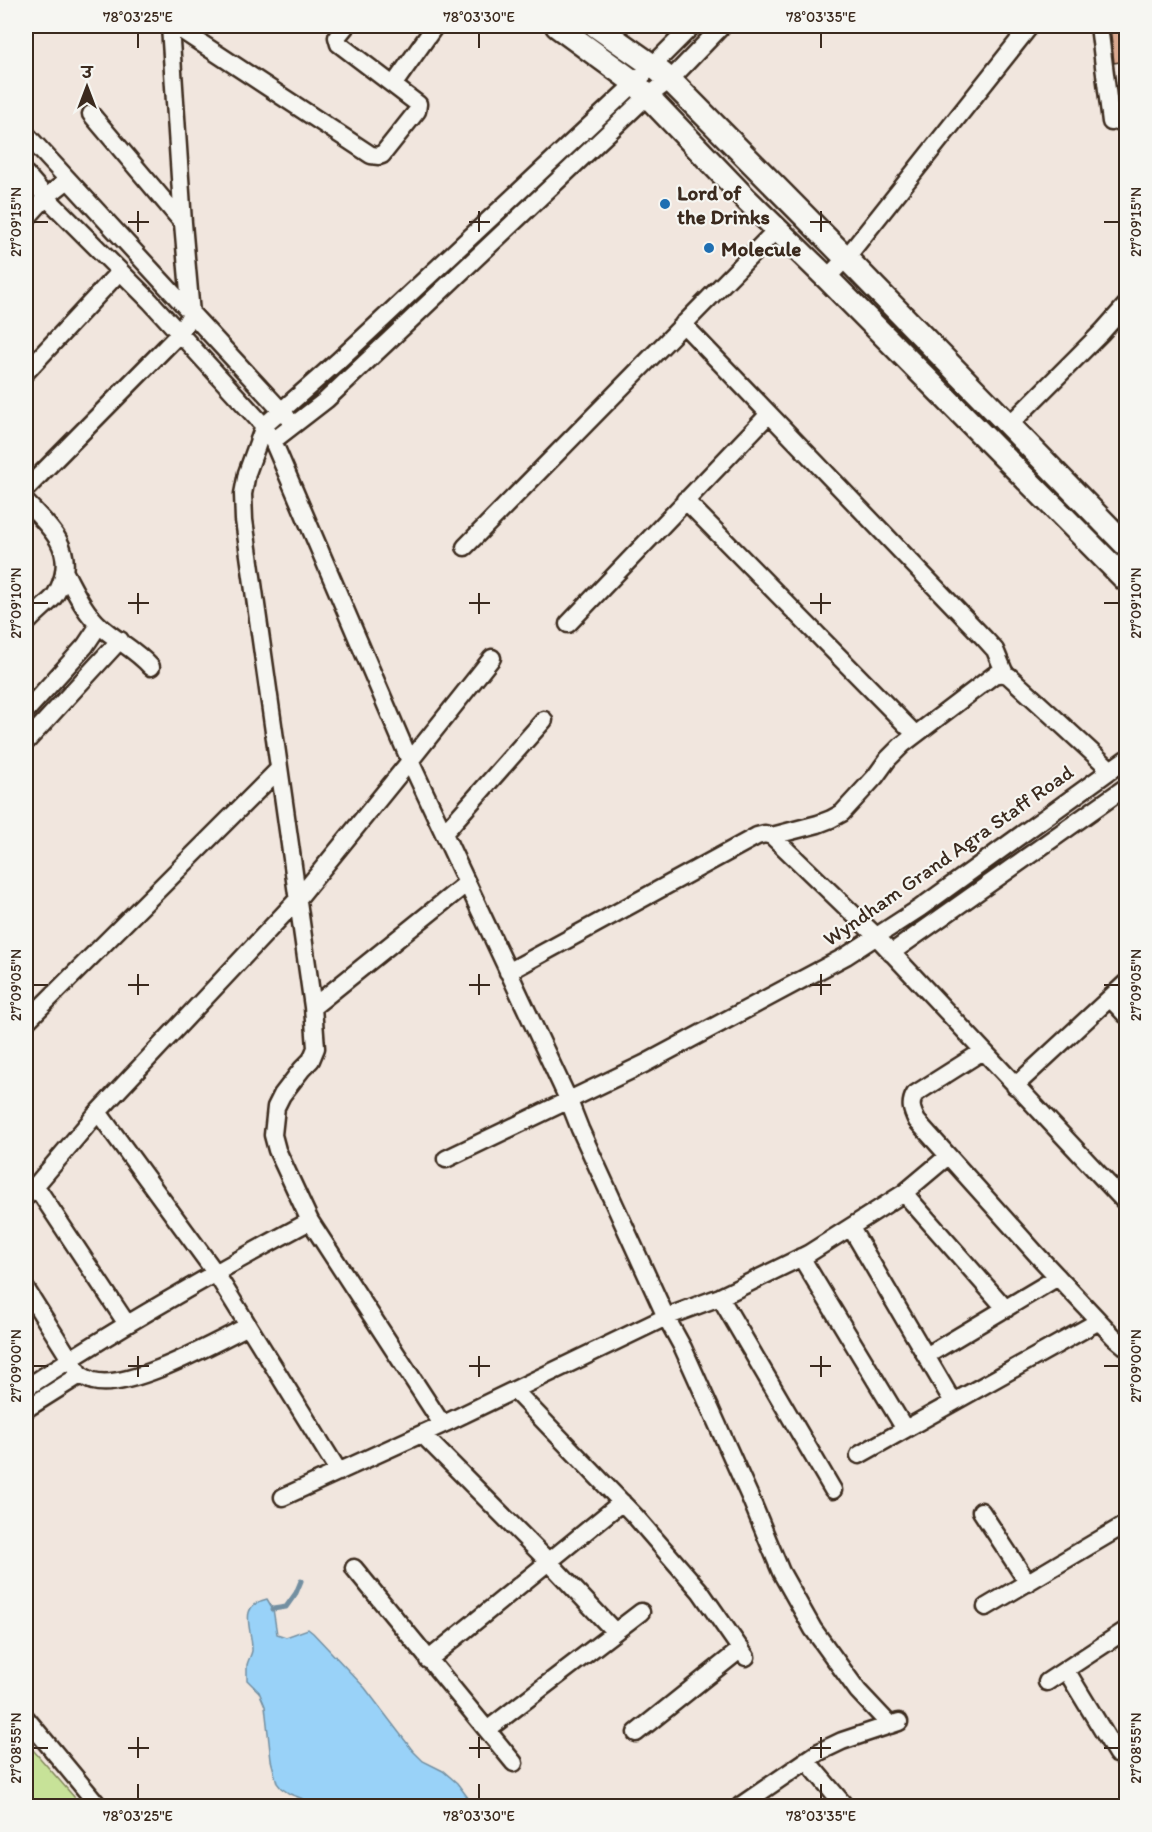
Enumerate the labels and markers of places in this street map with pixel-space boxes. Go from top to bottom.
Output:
place label: Lord of the Drinks [677,180,770,229]
marker: Lord of the Drinks [658,197,672,211]
place label: Molecule [721,236,801,261]
marker: Molecule [702,241,716,255]

